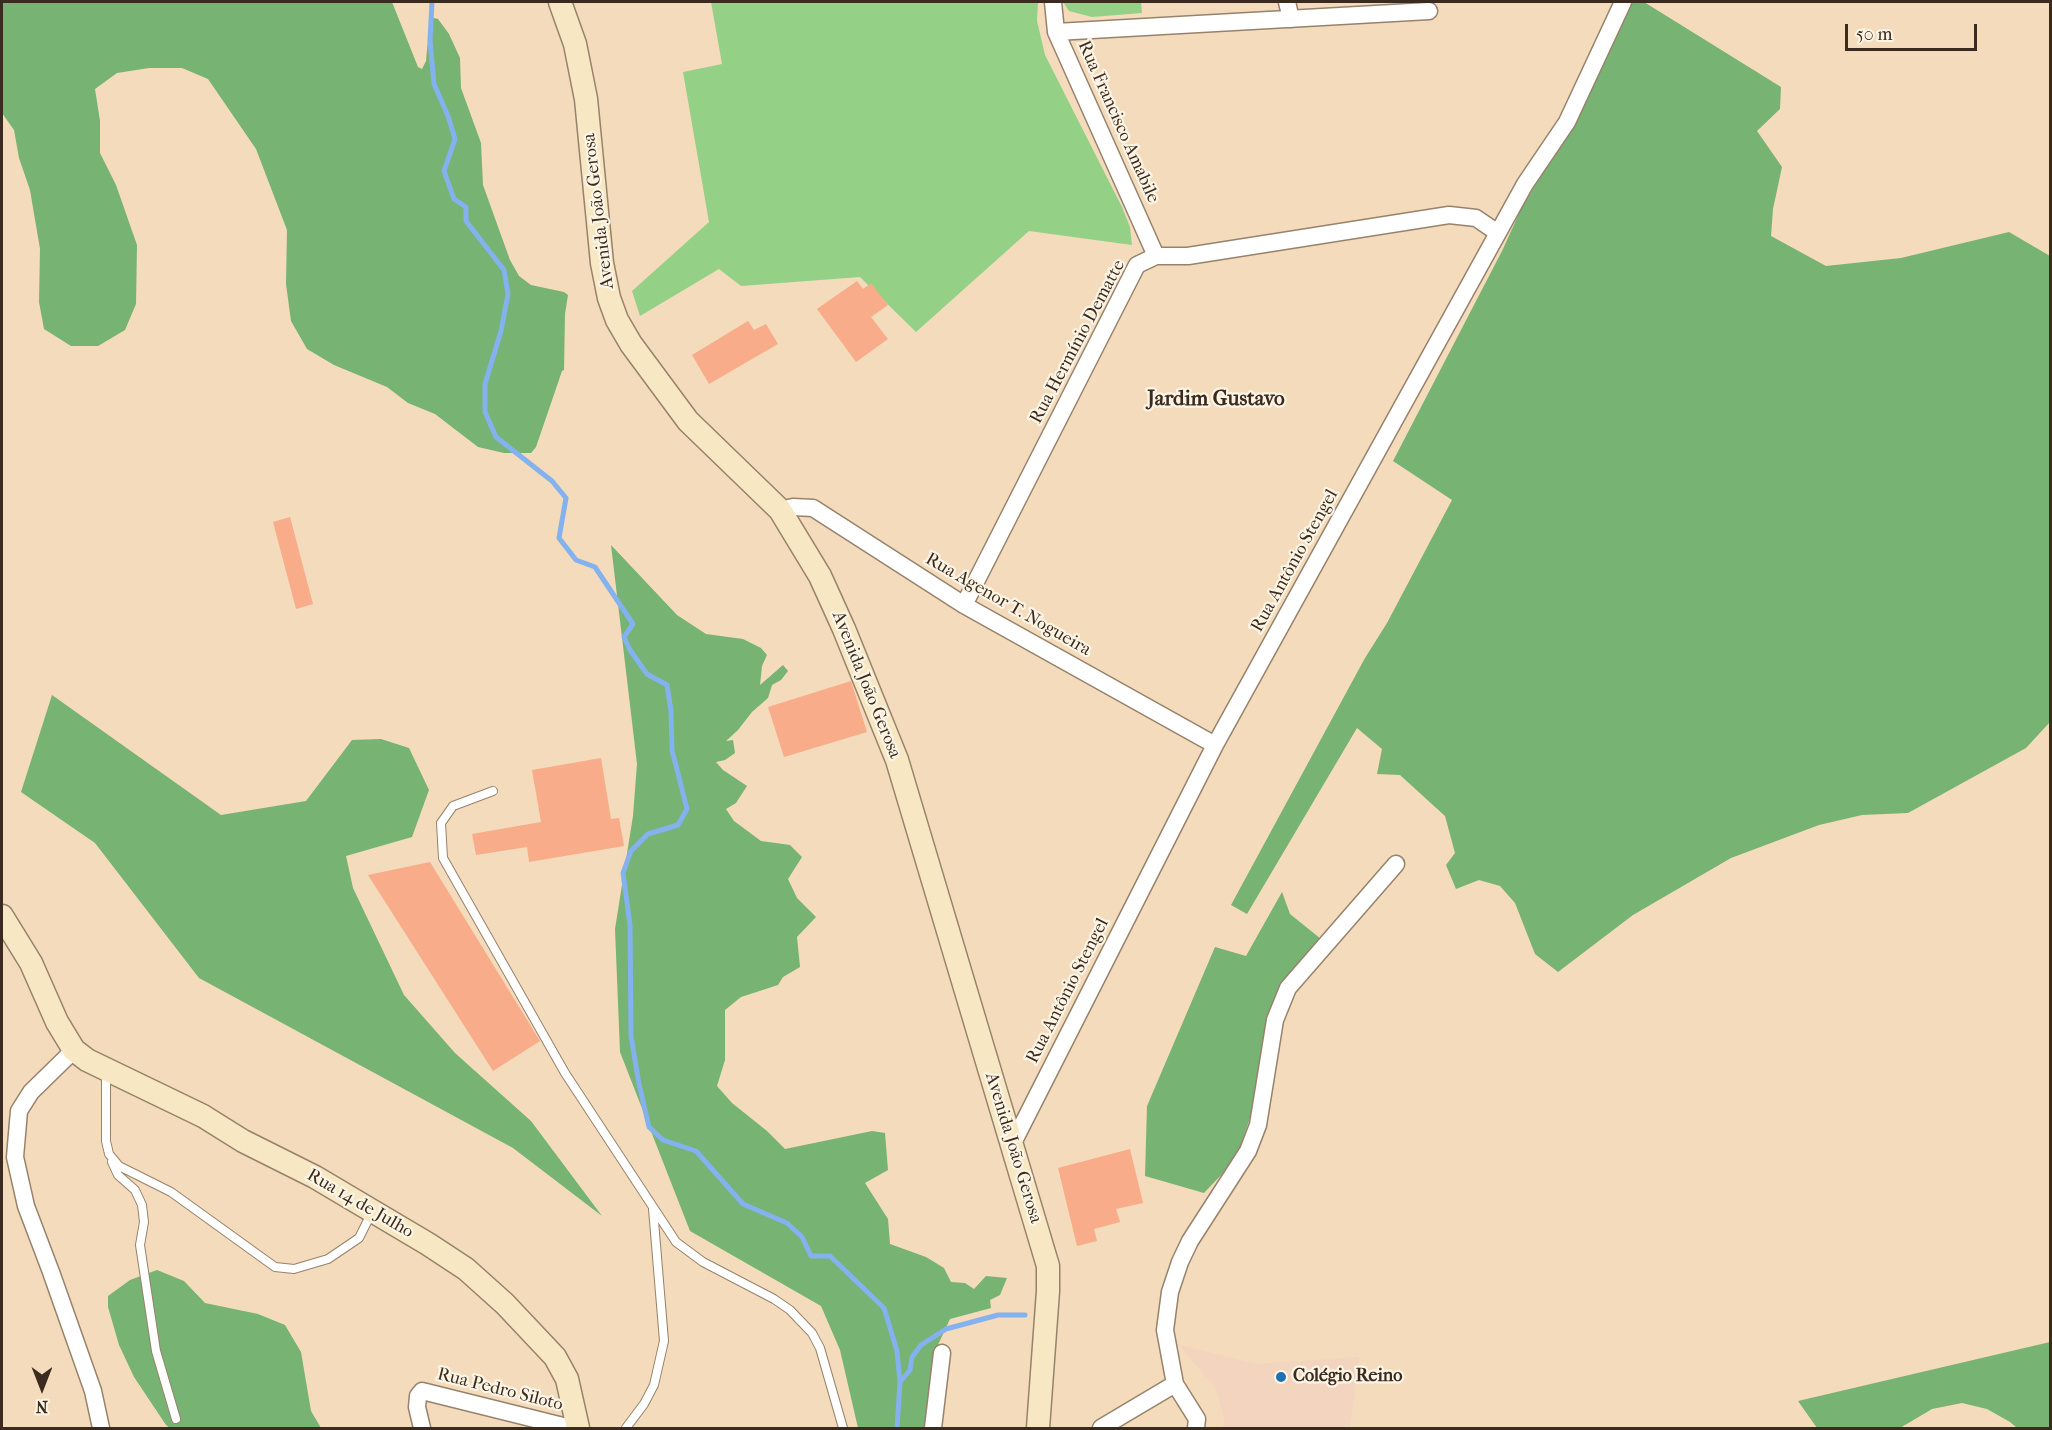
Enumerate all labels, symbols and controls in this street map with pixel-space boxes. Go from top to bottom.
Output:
scale bar [1848,12,1980,50]
text: 50 m [1856,24,1892,45]
street label: Rua Francisco Amabile [1072,38,1164,206]
street label: Avenida João Gerosa [579,132,619,290]
street label: Rua Hermínio Dematte [1026,256,1130,428]
district label: Jardim Gustavo [1147,387,1285,413]
street label: Rua Antônio Stengel [1247,486,1343,636]
street label: Rua Agenor T. Nogueira [921,549,1095,661]
street label: Avenida João Gerosa [827,608,905,762]
street label: Rua Antônio Stengel [1022,915,1114,1067]
street label: Avenida João Gerosa [980,1070,1046,1226]
street label: Rua 14 de Julho [303,1165,417,1243]
north arrow [12,1358,72,1418]
street label: Rua Pedro Siloto [435,1364,565,1416]
place label: Colégio Reino [1293,1366,1402,1388]
marker: Colégio Reino [1274,1370,1288,1384]
text: N [36,1397,48,1416]

